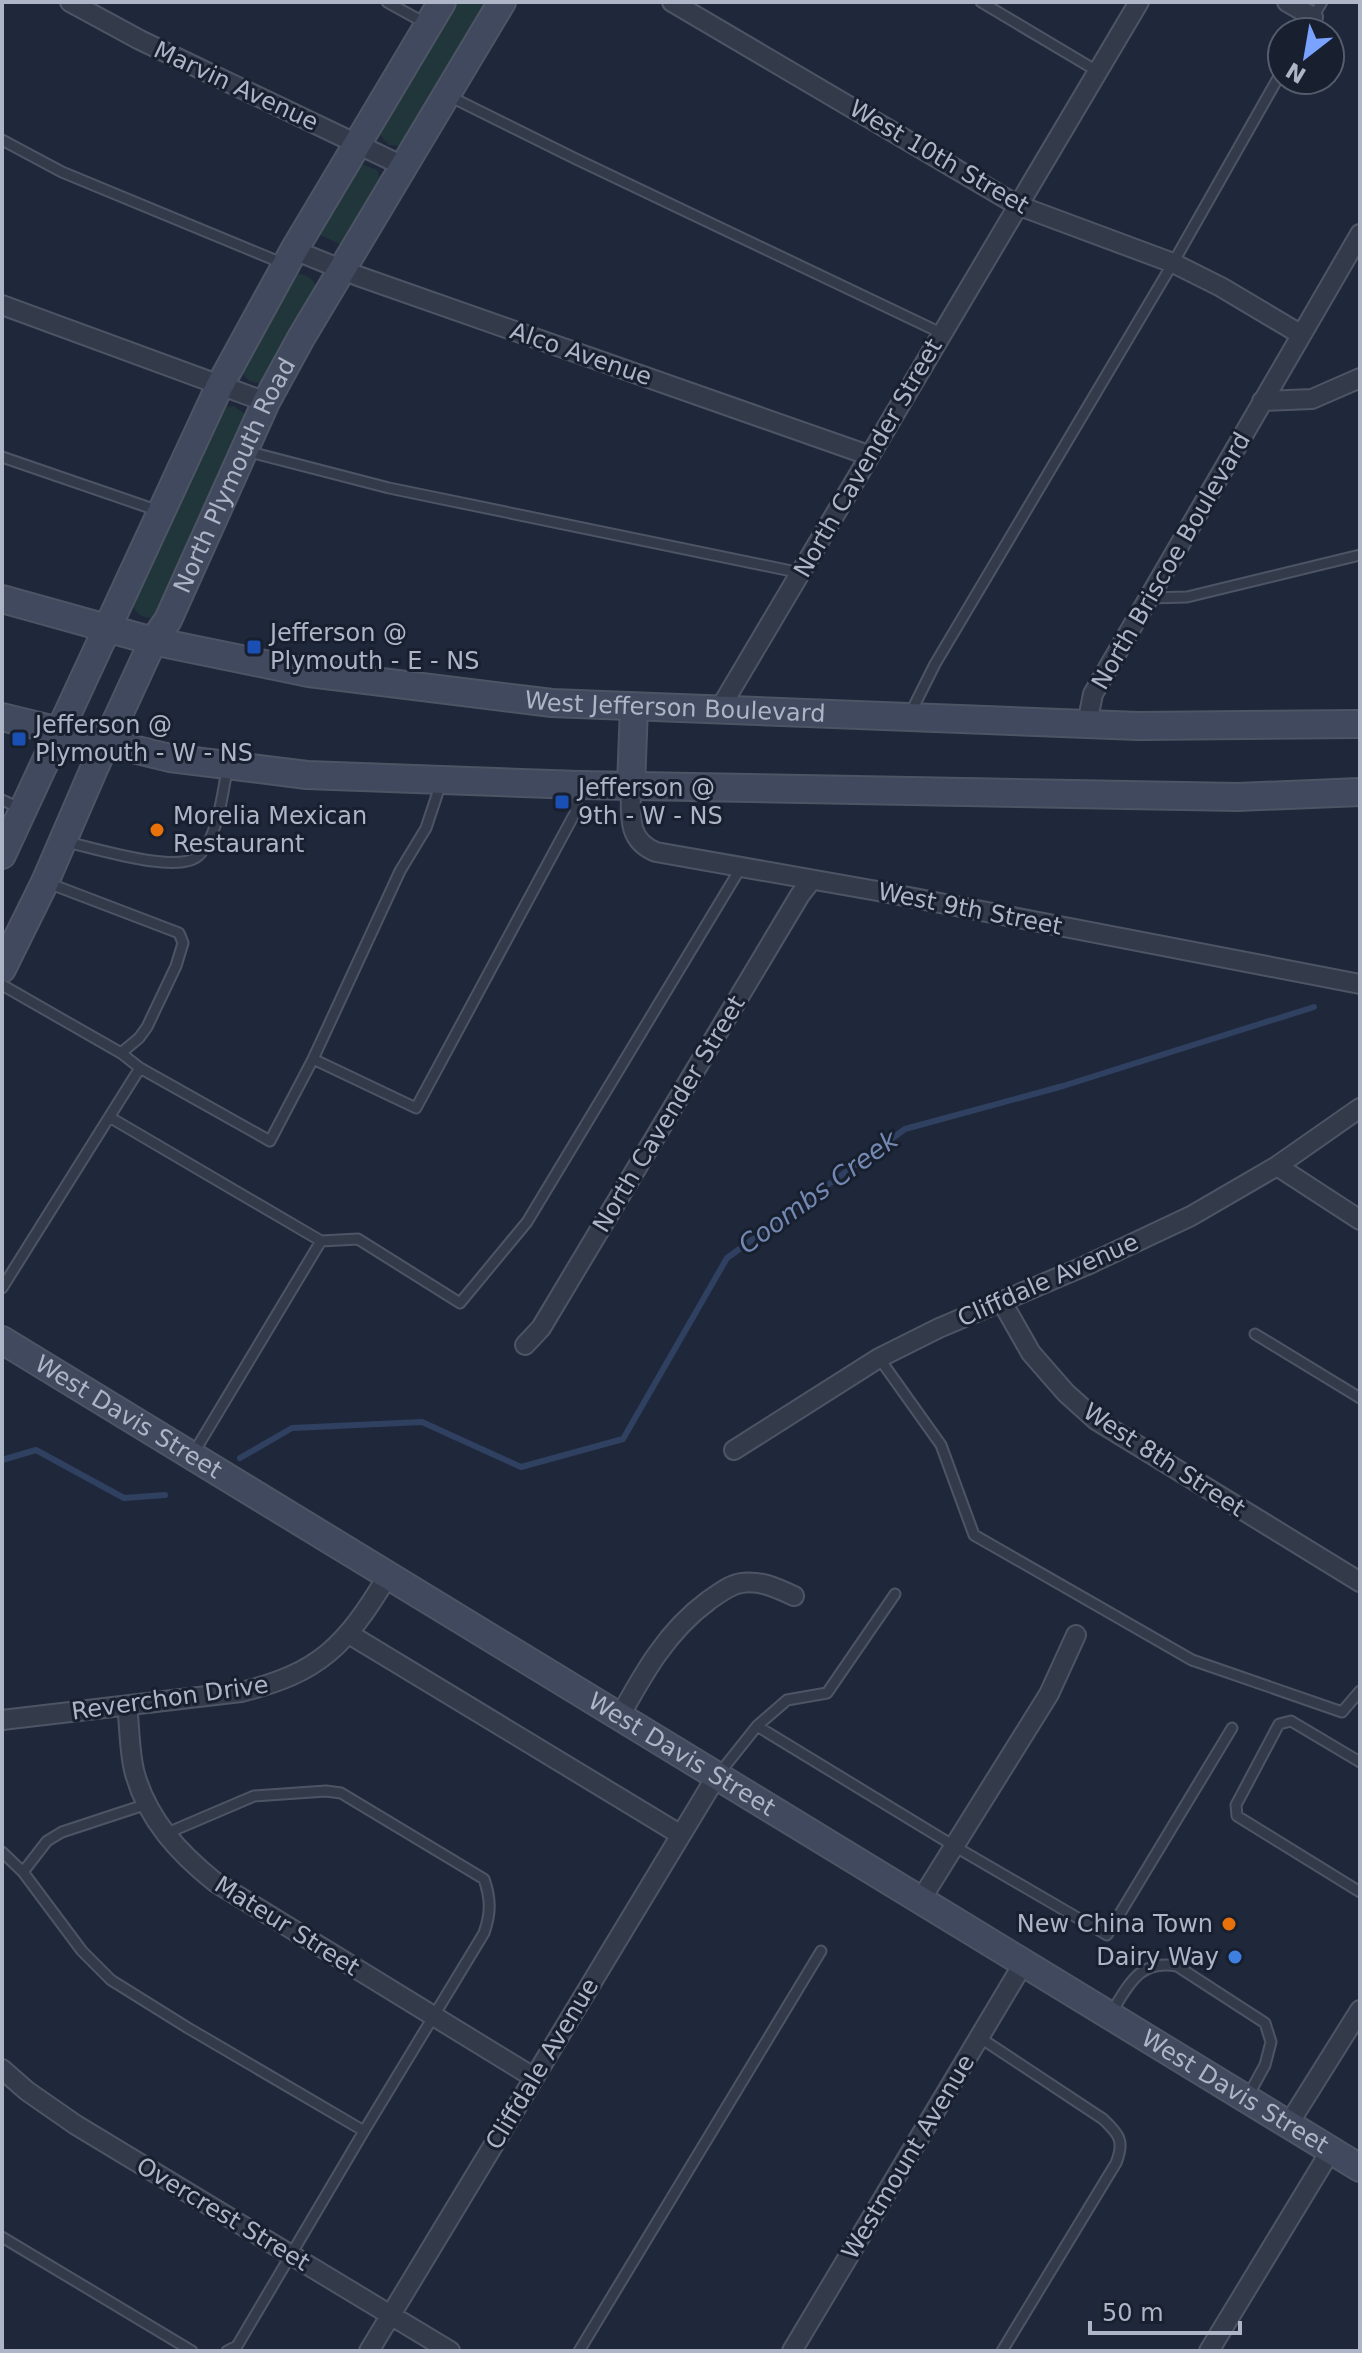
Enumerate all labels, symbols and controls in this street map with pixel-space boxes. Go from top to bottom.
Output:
north arrow [1266,16,1346,96]
street label: Marvin Avenue [149,36,323,136]
text: N [1282,57,1310,88]
street label: West 10th Street [844,94,1034,220]
street label: Alco Avenue [507,317,655,391]
street label: North Cavender Street [788,334,948,582]
street label: North Plymouth Road [168,353,301,597]
street label: North Briscoe Boulevard [1086,428,1256,694]
place label: Jefferson @ Plymouth - E - NS [268,619,479,675]
marker: Jefferson @ Plymouth - E - NS [245,638,263,656]
street label: West Jefferson Boulevard [523,686,826,728]
place label: Jefferson @ Plymouth - W - NS [33,711,253,767]
marker: Jefferson @ Plymouth - W - NS [10,730,28,748]
place label: Jefferson @ 9th - W - NS [576,774,723,830]
marker: Jefferson @ 9th - W - NS [553,793,571,811]
place label: Morelia Mexican Restaurant [173,802,367,858]
marker: Morelia Mexican Restaurant [148,821,166,839]
street label: West 9th Street [876,877,1064,941]
street label: North Cavender Street [587,991,751,1237]
water label: Coombs Creek [733,1124,904,1260]
street label: Cliffdale Avenue [953,1228,1143,1332]
street label: West Davis Street [30,1349,227,1485]
street label: West 8th Street [1078,1397,1250,1523]
street label: Reverchon Drive [70,1670,270,1726]
street label: West Davis Street [583,1687,780,1822]
street label: Mateur Street [210,1870,364,1982]
place label: New China Town [1017,1910,1213,1938]
marker: New China Town [1220,1915,1238,1933]
place label: Dairy Way [1096,1943,1219,1971]
marker: Dairy Way [1226,1948,1244,1966]
street label: Cliffdale Avenue [480,1973,604,2155]
street label: West Davis Street [1136,2024,1333,2159]
street label: Westmount Avenue [836,2050,980,2264]
street label: Overcrest Street [131,2151,315,2277]
scale bar [1090,2285,1240,2335]
text: 50 m [1102,2299,1164,2327]

